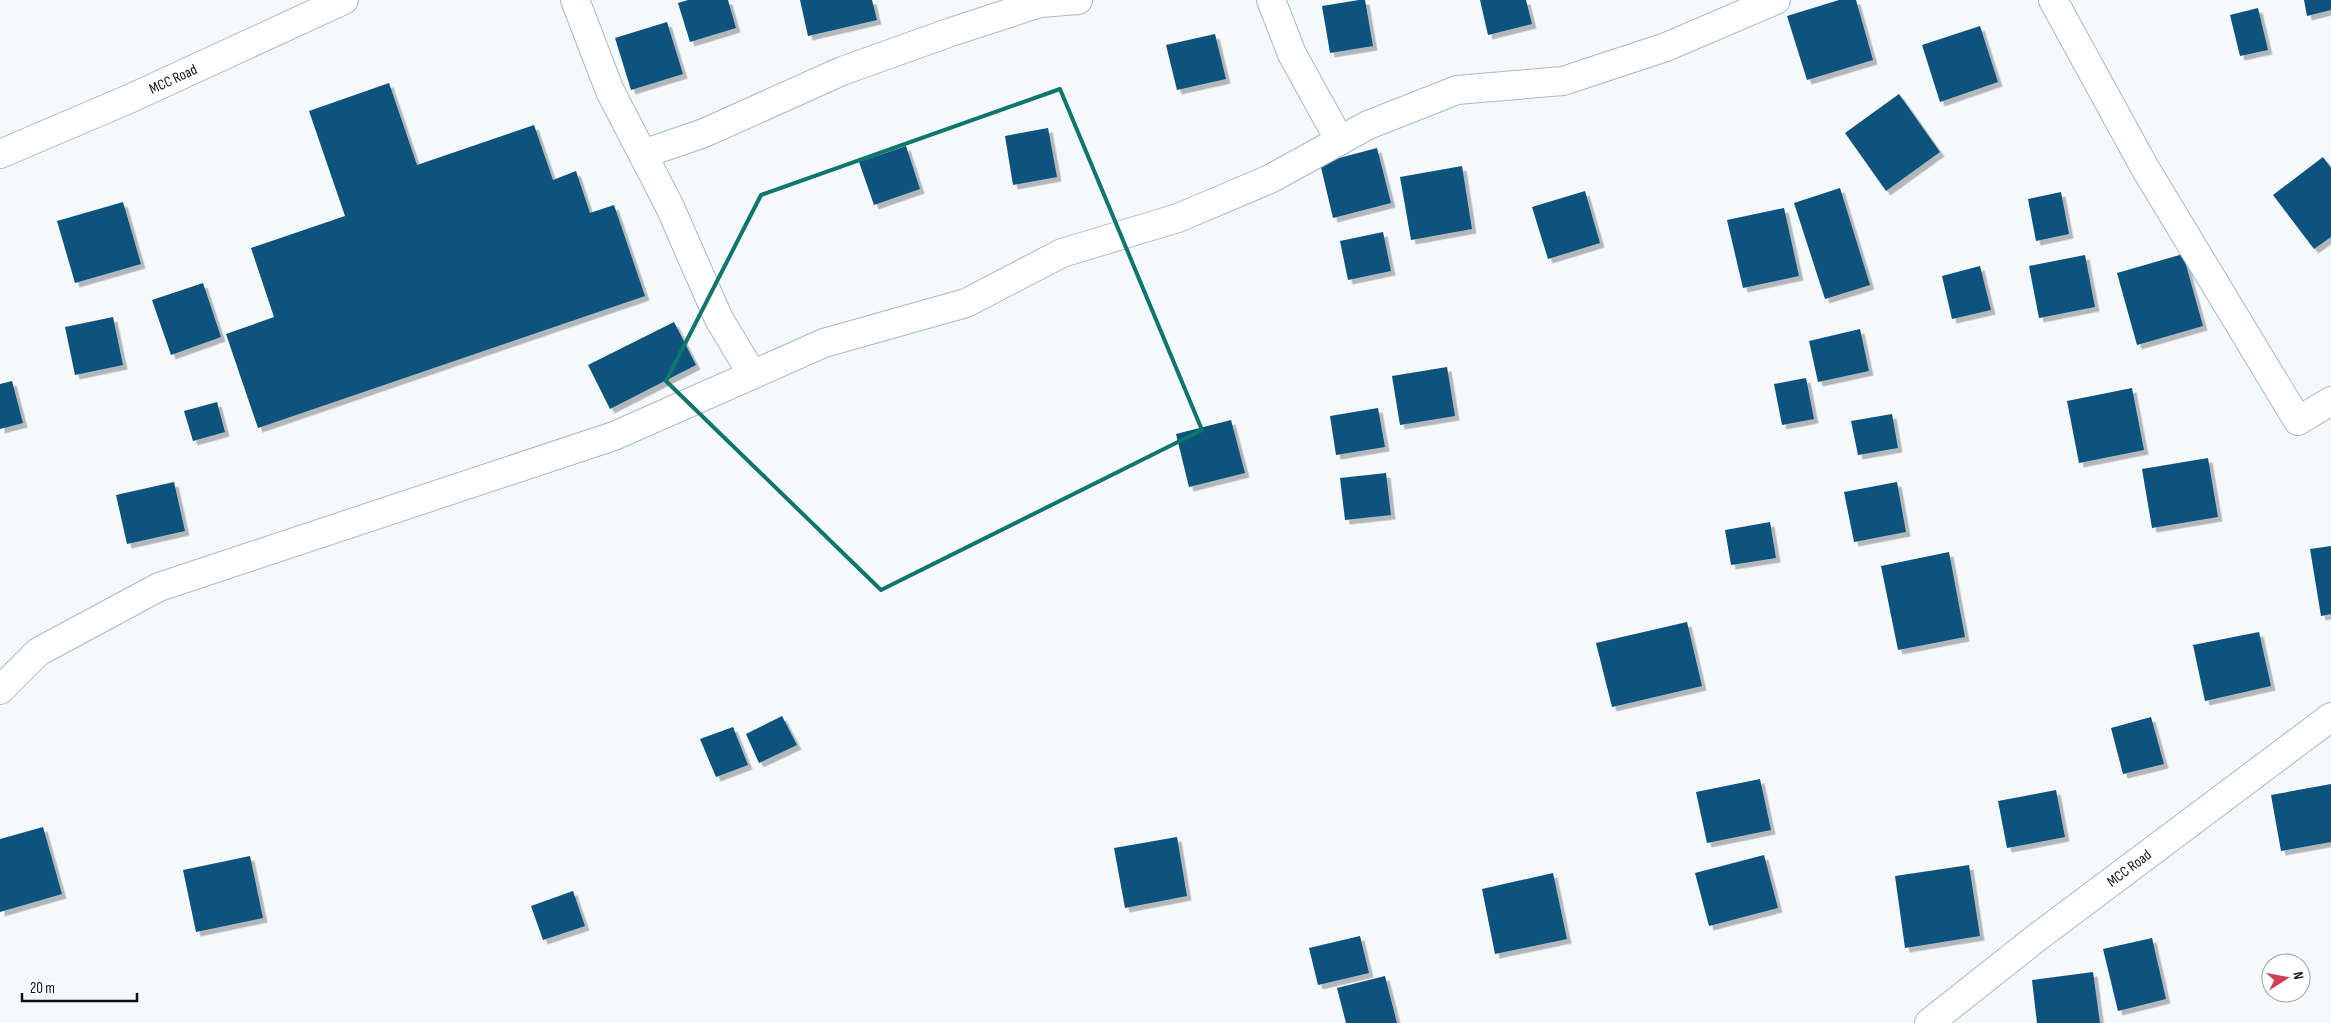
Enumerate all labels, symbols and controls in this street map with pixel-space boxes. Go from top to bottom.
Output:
street label: MCC Road [146,60,200,99]
street label: MCC Road [2103,846,2155,891]
north arrow [2261,953,2311,1003]
scale bar [22,970,138,1002]
text: N [2289,970,2307,981]
text: 20 m [30,979,55,998]

